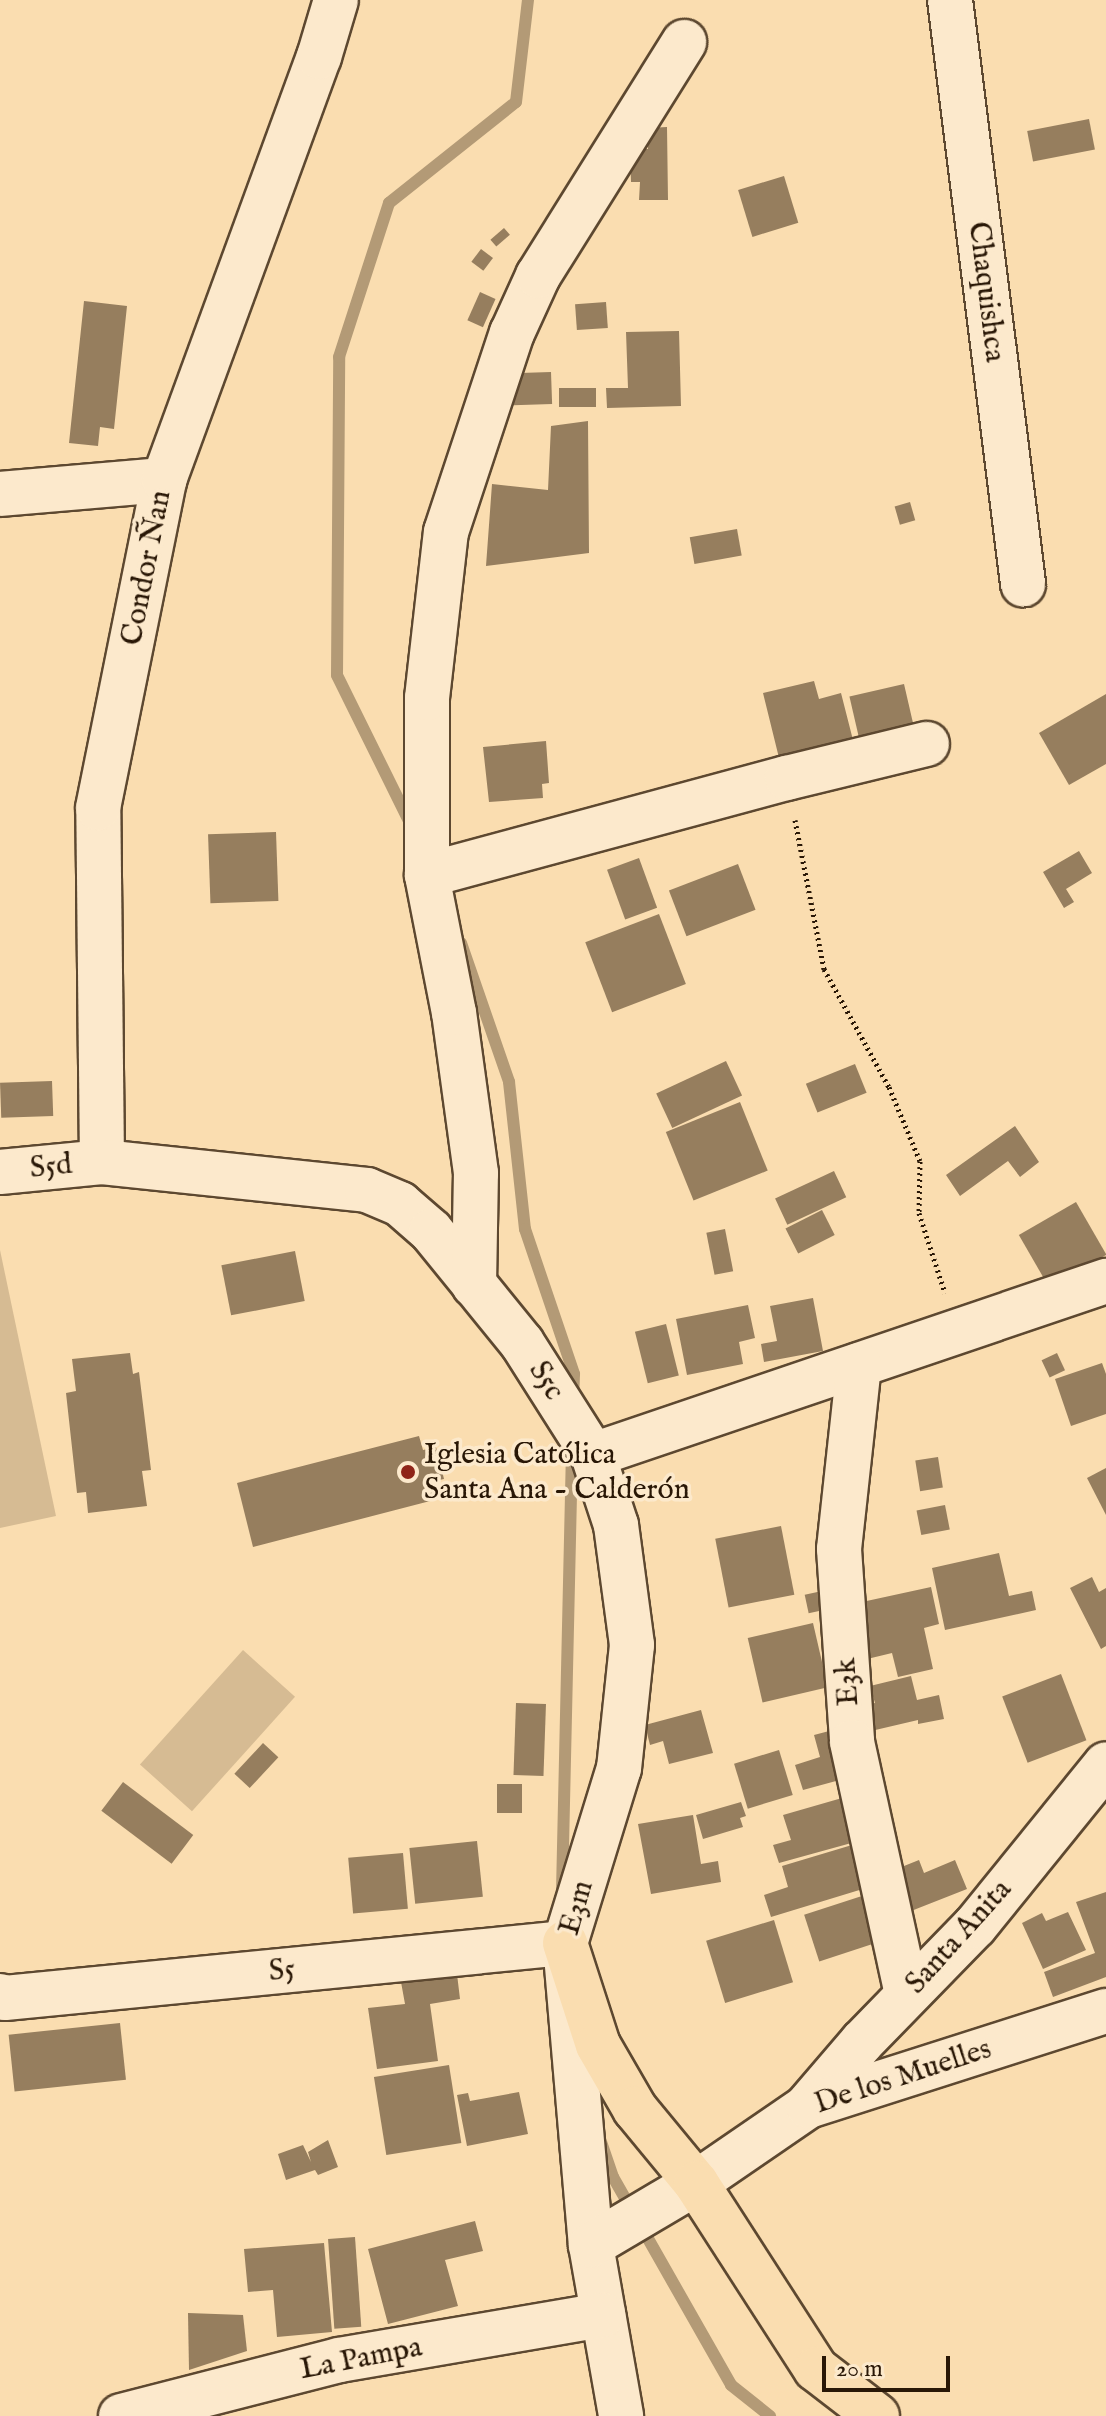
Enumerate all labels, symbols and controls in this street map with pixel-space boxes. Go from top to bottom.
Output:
street label: Chaquishca [960,220,1012,364]
street label: Condor Ñan [114,487,180,649]
street label: S5d [28,1147,74,1187]
street label: S5c [520,1355,572,1407]
place label: Iglesia Católica Santa Ana - Calderón [424,1437,690,1508]
marker: Iglesia Católica Santa Ana - Calderón [399,1463,417,1481]
street label: E3k [828,1657,868,1707]
street label: Santa Anita [898,1872,1020,2002]
street label: E3m [552,1877,602,1939]
street label: S5 [267,1952,297,1990]
street label: De los Muelles [810,2032,996,2122]
street label: La Pampa [297,2330,425,2388]
scale bar [826,2340,954,2390]
text: 20 m [836,2354,883,2385]

